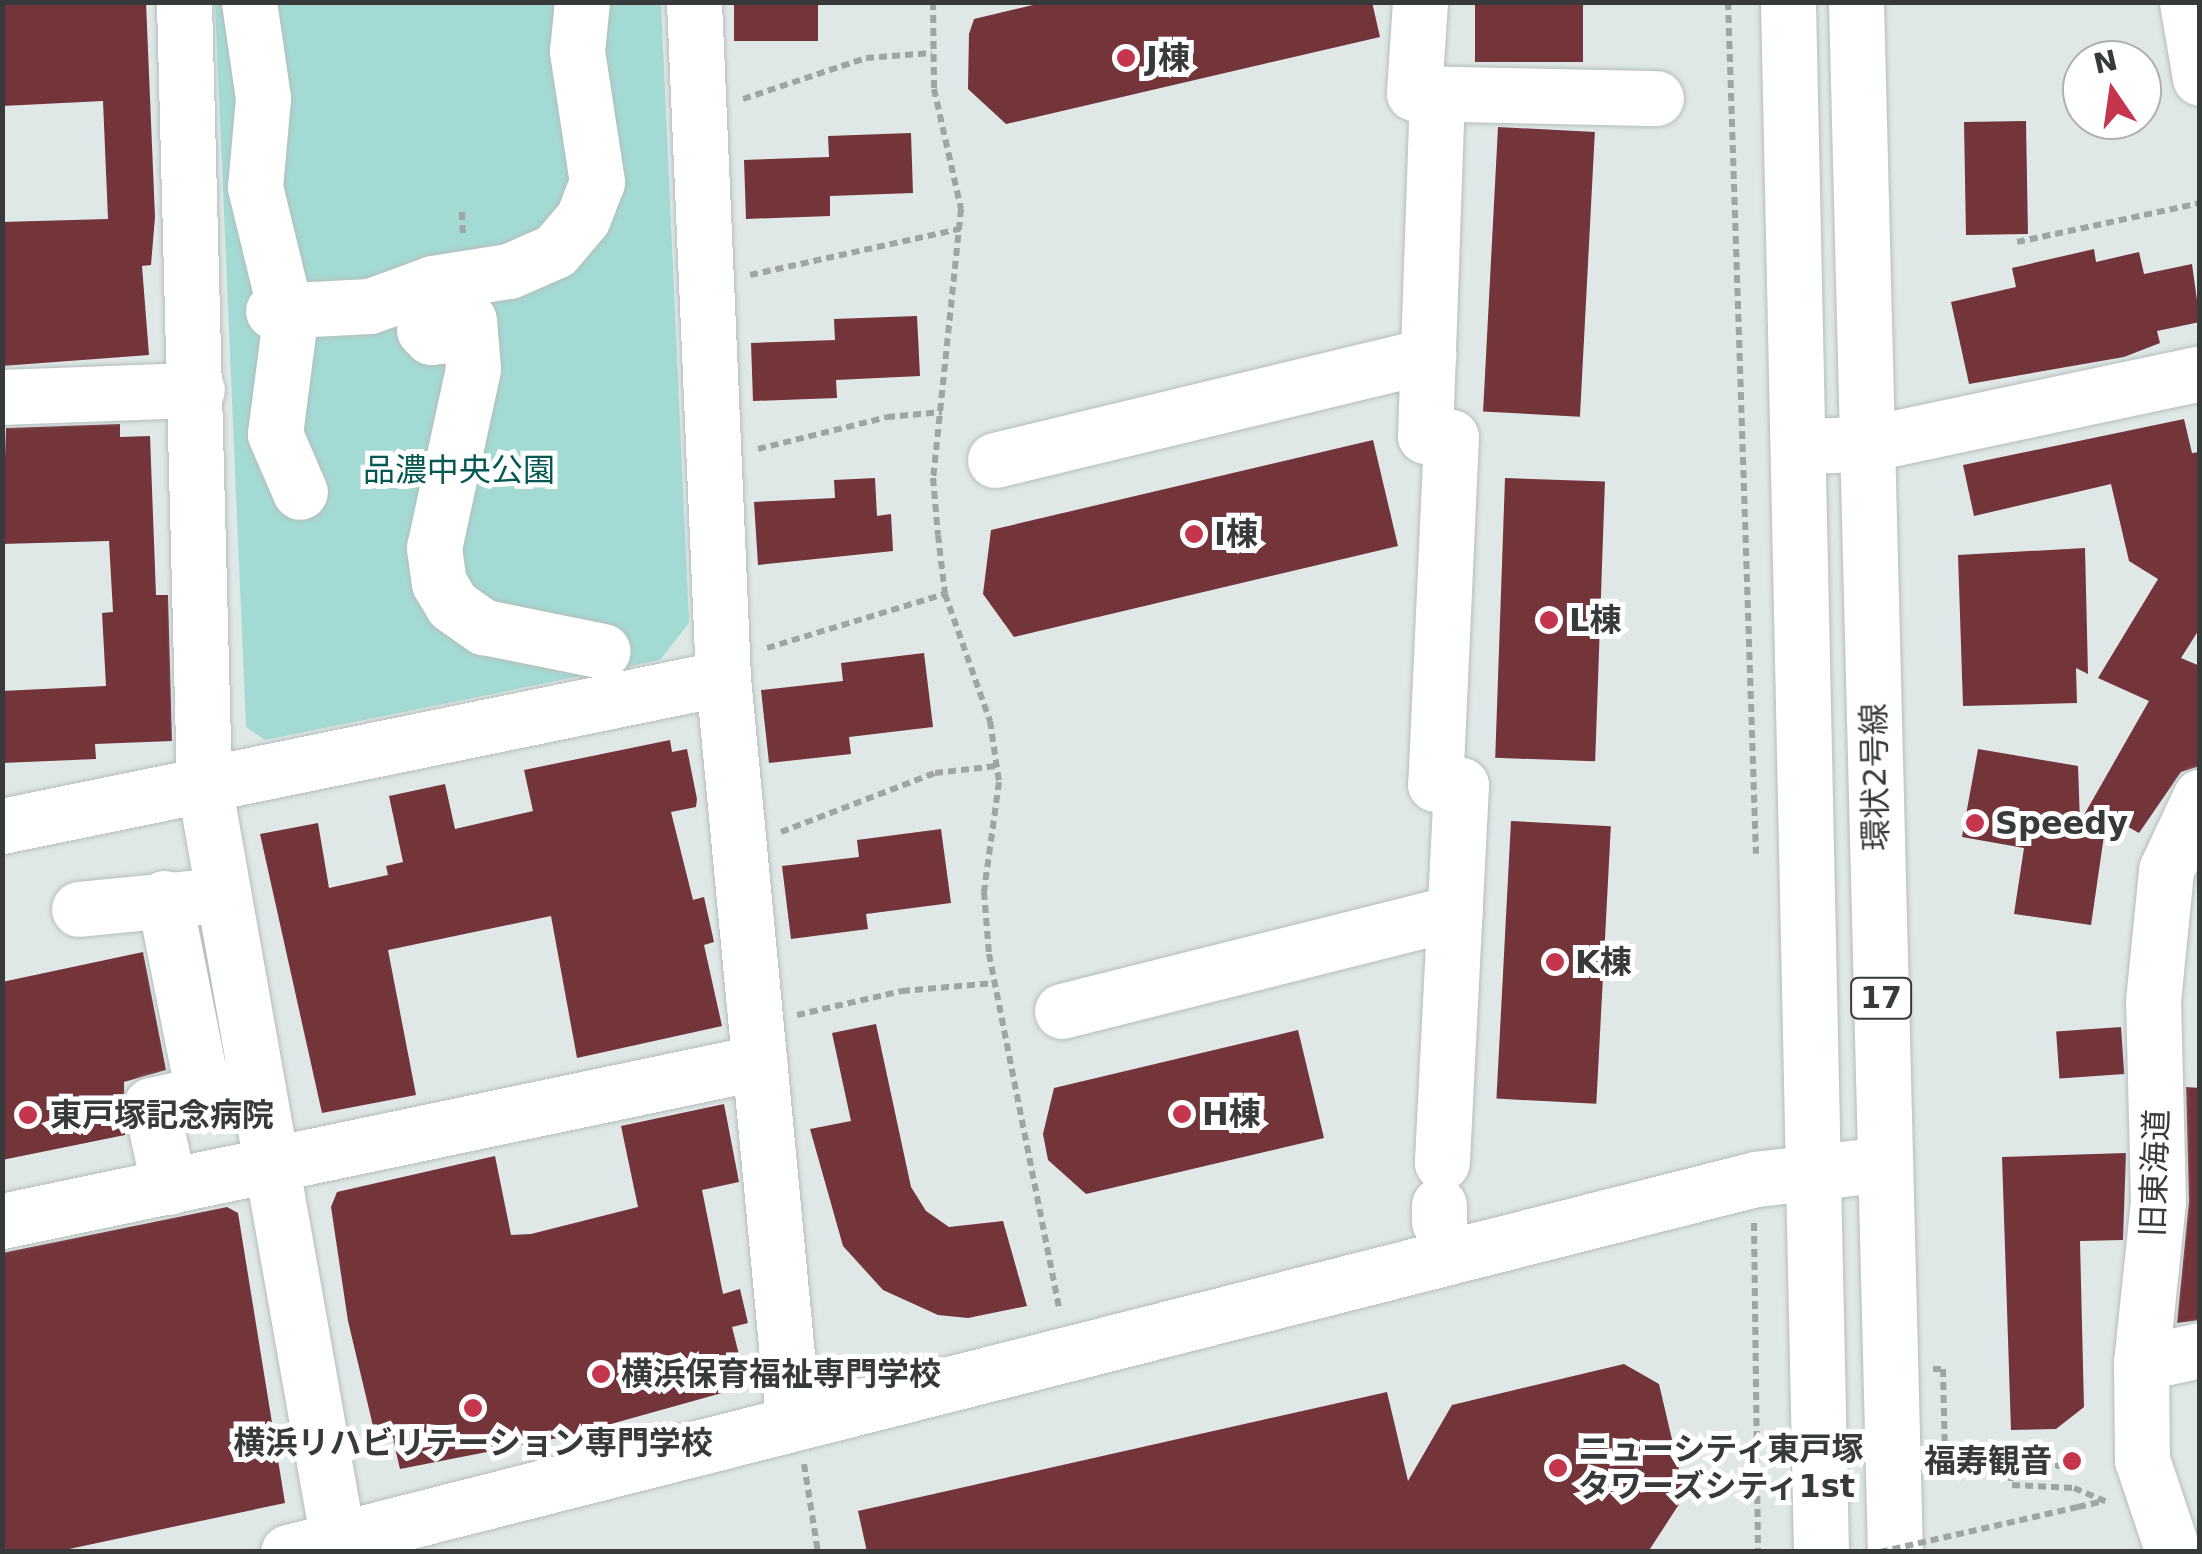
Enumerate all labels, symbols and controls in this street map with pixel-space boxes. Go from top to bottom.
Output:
place label: J棟 [1146,39,1190,77]
north arrow [2062,40,2162,140]
text: N [2090,44,2121,81]
marker: J棟 [1115,47,1137,69]
park label: 品濃中央公園 [363,451,555,489]
place label: I棟 [1214,515,1258,553]
marker: I棟 [1183,523,1205,545]
place label: L棟 [1569,601,1621,639]
marker: L棟 [1538,609,1560,631]
street label: 環状2号線 [1855,702,1895,852]
place label: Speedy [1995,804,2128,842]
marker: Speedy [1964,812,1986,834]
place label: K棟 [1575,943,1632,981]
marker: K棟 [1544,951,1566,973]
road number: 17 [1848,973,1914,1023]
place label: H棟 [1202,1095,1261,1133]
place label: 東戸塚記念病院 [50,1096,274,1134]
marker: 東戸塚記念病院 [15,1102,41,1128]
marker: H棟 [1171,1103,1193,1125]
street label: 旧東海道 [2134,1108,2176,1238]
place label: 横浜保育福祉専門学校 [621,1355,941,1393]
marker: 横浜保育福祉専門学校 [590,1363,612,1385]
marker: 横浜リハビリテーション専門学校 [462,1397,484,1419]
place label: 横浜リハビリテーション専門学校 [233,1424,713,1462]
place label: ニューシティ東戸塚 タワーズシティ1st [1578,1431,1866,1506]
place label: 福寿観音 [1924,1442,2052,1480]
marker: 福寿観音 [2061,1450,2083,1472]
marker: ニューシティ東戸塚 タワーズシティ1st [1547,1457,1569,1479]

